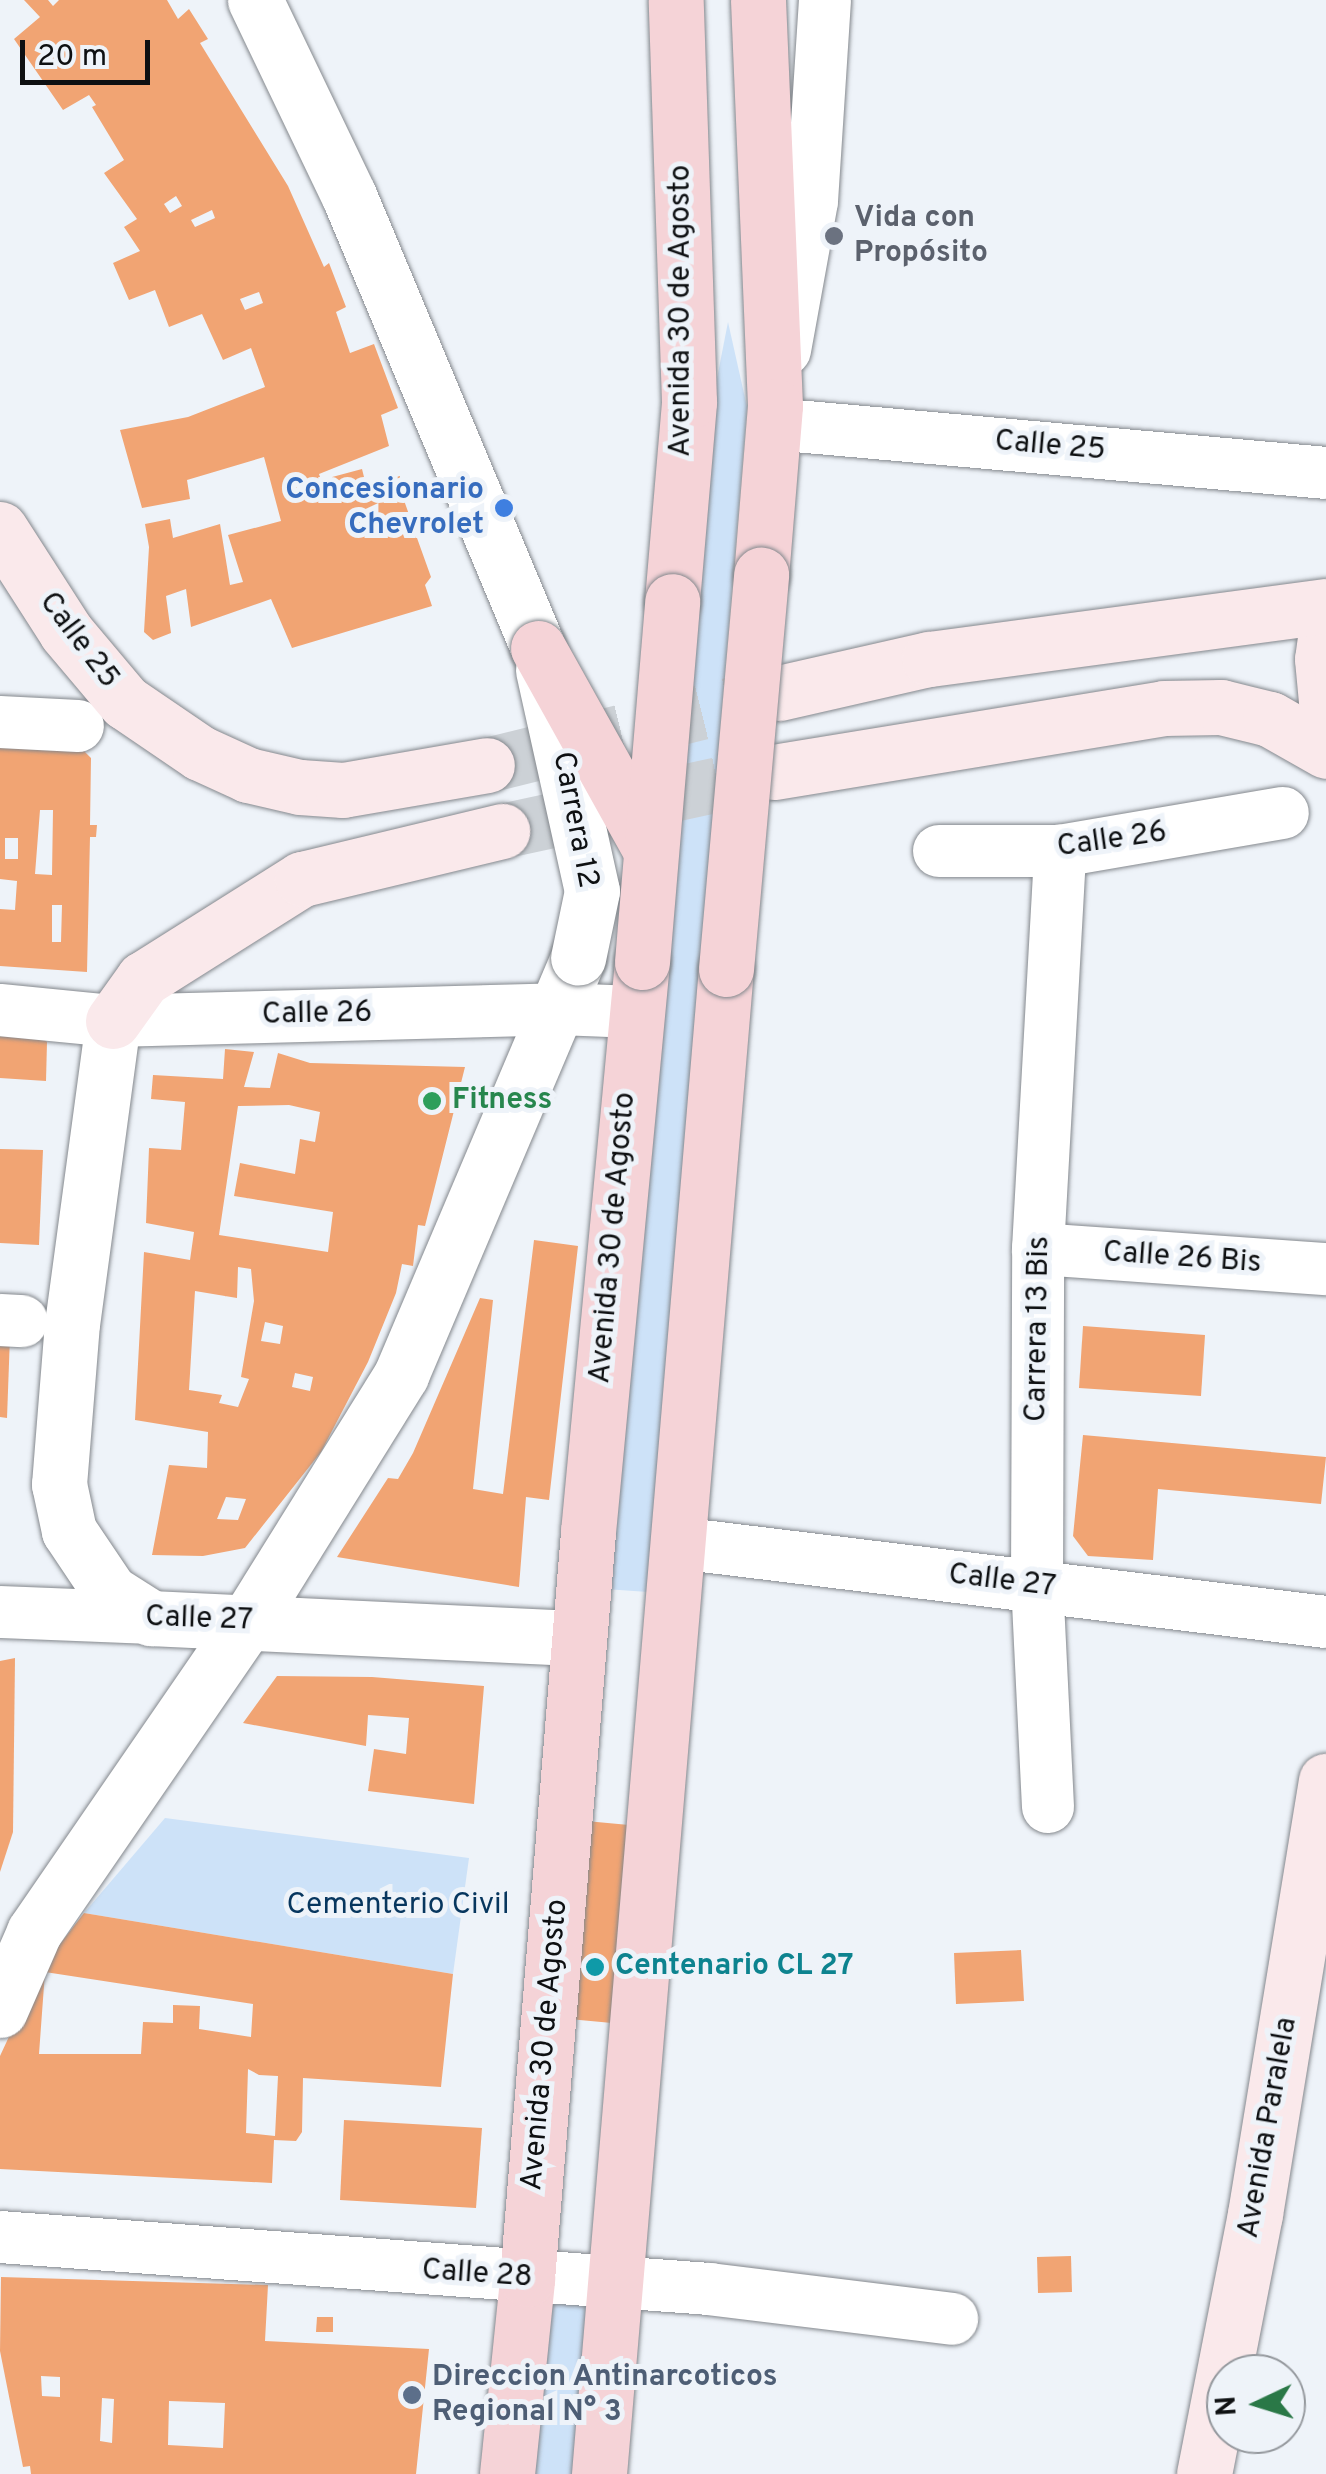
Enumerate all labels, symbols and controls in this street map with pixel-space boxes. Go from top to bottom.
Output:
scale bar [25,20,155,82]
text: 20 m [37,39,107,76]
street label: Avenida 30 de Agosto [664,164,700,458]
place label: Vida con Propósito [854,201,988,272]
marker: Vida con Propósito [823,225,845,247]
street label: Calle 25 [993,424,1107,470]
place label: Concesionario Chevrolet [285,473,484,544]
marker: Concesionario Chevrolet [493,497,515,519]
street label: Calle 25 [30,586,126,696]
street label: Carrera 12 [543,749,605,891]
street label: Calle 26 [1055,815,1169,867]
street label: Calle 26 [262,996,372,1034]
place label: Fitness [452,1083,552,1119]
marker: Fitness [421,1090,443,1112]
street label: Avenida 30 de Agosto [583,1090,645,1386]
street label: Carrera 13 Bis [1019,1236,1059,1422]
street label: Calle 26 Bis [1102,1236,1262,1282]
street label: Calle 27 [946,1558,1058,1606]
street label: Calle 27 [144,1600,254,1640]
park label: Cementerio Civil [286,1888,510,1924]
street label: Avenida 30 de Agosto [515,1897,577,2193]
place label: Centenario CL 27 [615,1949,854,1985]
marker: Centenario CL 27 [584,1956,606,1978]
street label: Avenida Paralela [1232,2015,1306,2241]
street label: Calle 28 [420,2253,534,2297]
north arrow [1206,2354,1306,2454]
place label: Direccion Antinarcoticos Regional N° 3 [432,2360,779,2430]
marker: Direccion Antinarcoticos Regional N° 3 [401,2384,423,2406]
text: N [1209,2395,1247,2417]

